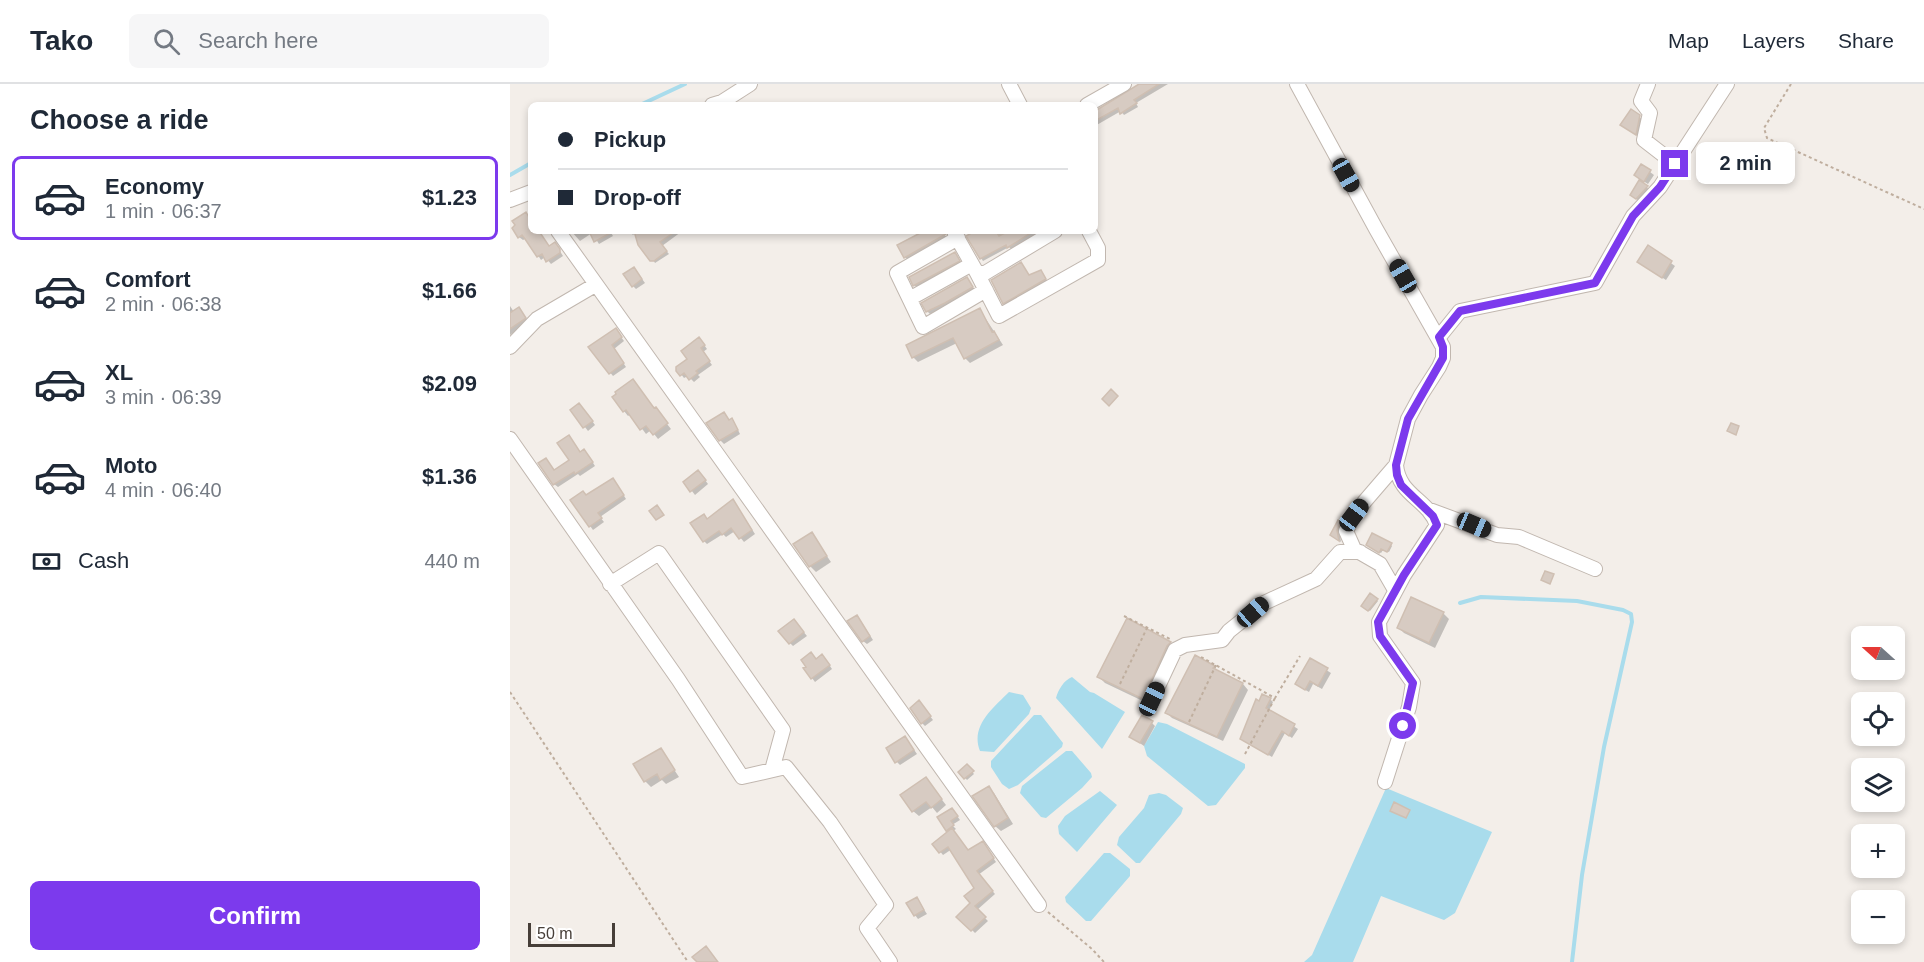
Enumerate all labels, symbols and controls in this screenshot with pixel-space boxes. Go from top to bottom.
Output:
search box [129,14,549,68]
text: Tako [30,25,93,56]
icon: search [150,25,183,58]
text: Search here [198,28,318,53]
text: Map [1668,29,1709,52]
text: Layers [1742,29,1805,52]
text: Share [1838,29,1894,52]
text: Choose a ride [30,105,209,135]
text: Pickup [594,127,666,152]
callout: 2 min [1696,143,1795,185]
route end [1661,150,1688,177]
text: 2 min [1719,152,1772,174]
car [1329,155,1363,195]
icon: car [33,171,87,225]
text: Economy [105,174,204,199]
text: $1.23 [422,185,477,210]
text: Drop-off [594,185,681,210]
text: 1 min · 06:37 [105,200,222,222]
car [1386,256,1420,296]
icon: car [33,264,87,318]
text: Comfort [105,267,191,292]
text: $1.66 [422,278,477,303]
text: 2 min · 06:38 [105,293,222,315]
icon: car [33,357,87,411]
text: XL [105,360,133,385]
text: $2.09 [422,371,477,396]
text: 3 min · 06:39 [105,386,222,408]
icon: car [33,450,87,504]
text: Moto [105,453,158,478]
text: $1.36 [422,464,477,489]
text: 4 min · 06:40 [105,479,222,501]
car [1336,495,1372,535]
car [1454,510,1494,540]
icon: cash [30,545,63,578]
text: Cash [78,548,129,573]
text: 440 m [424,550,480,572]
car [1234,593,1272,631]
north arrow [1851,626,1905,680]
map controls [1851,626,1905,944]
car [1136,679,1168,719]
button: locate [1851,692,1905,746]
route start [1389,712,1416,739]
button: layers [1851,758,1905,812]
button: + [1851,824,1905,878]
button: Confirm [30,881,480,950]
button: − [1851,890,1905,944]
scale bar [528,920,615,948]
text: 50 m [537,925,573,942]

